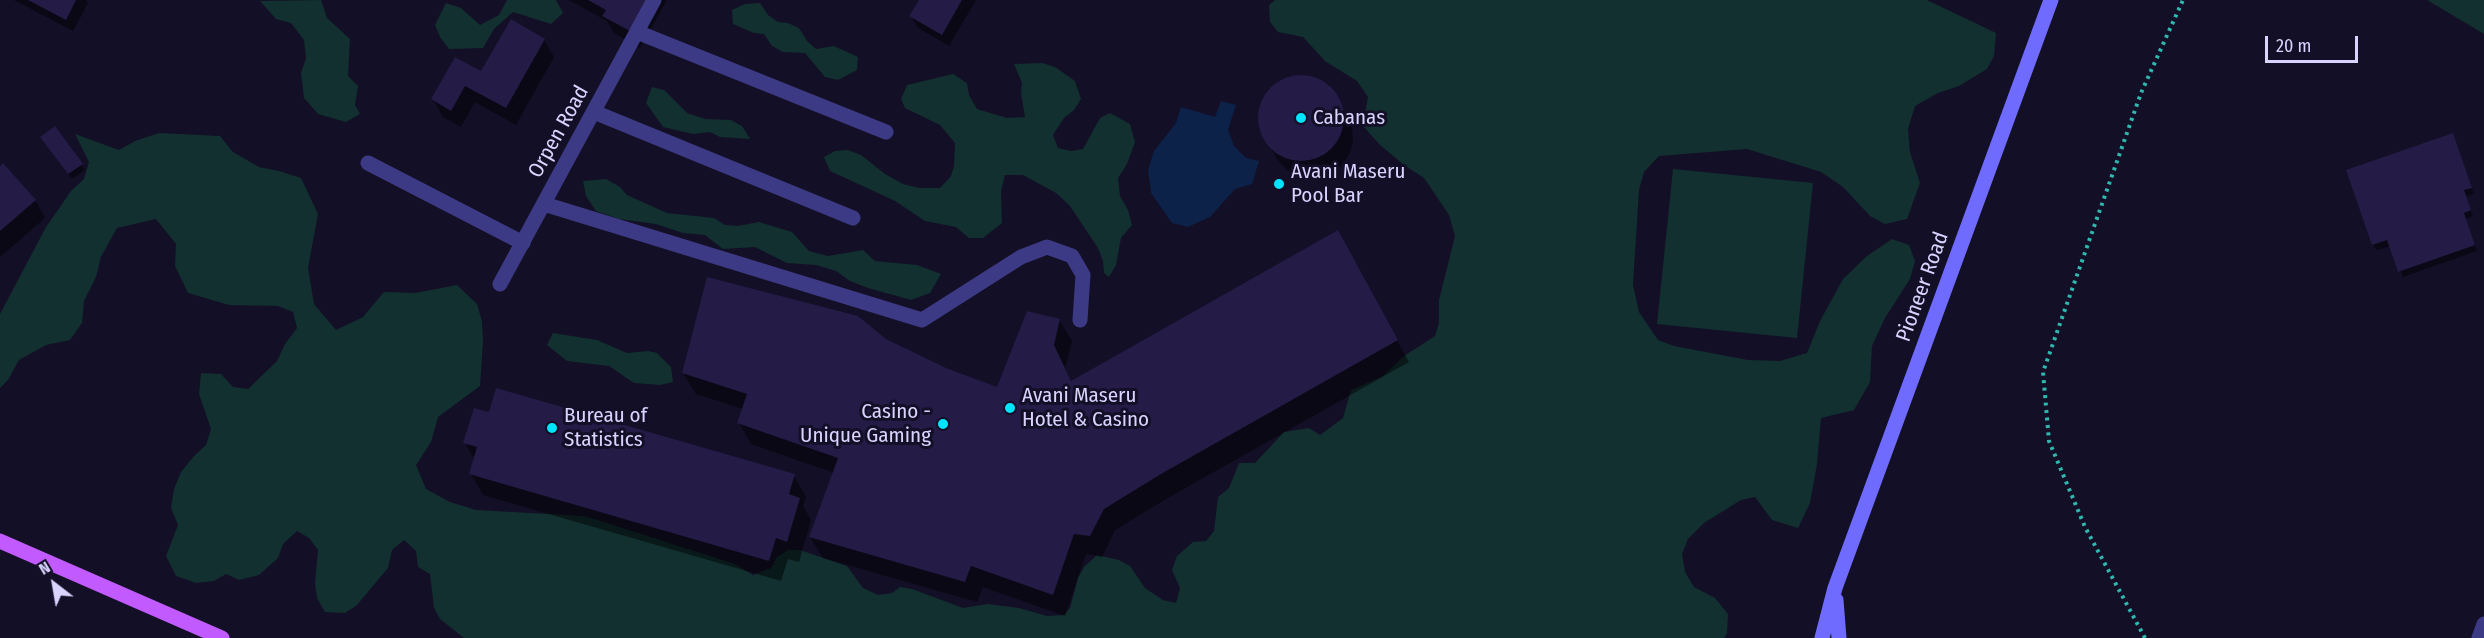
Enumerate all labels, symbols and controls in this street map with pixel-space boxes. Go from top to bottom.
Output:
scale bar [2268,24,2361,62]
text: 20 m [2276,35,2311,57]
street label: Orpen Road [523,81,595,183]
place label: Cabanas [1313,105,1385,131]
marker: Cabanas [1294,111,1308,125]
place label: Avani Maseru Pool Bar [1291,159,1405,209]
marker: Avani Maseru Pool Bar [1272,177,1286,191]
street label: Pioneer Road [1892,229,1954,345]
place label: Avani Maseru Hotel & Casino [1022,383,1149,433]
place label: Casino - Unique Gaming [800,399,931,449]
marker: Avani Maseru Hotel & Casino [1003,401,1017,415]
place label: Bureau of Statistics [564,403,647,453]
marker: Casino - Unique Gaming [936,417,950,431]
marker: Bureau of Statistics [545,421,559,435]
north arrow [24,554,84,614]
text: N [35,558,53,579]

